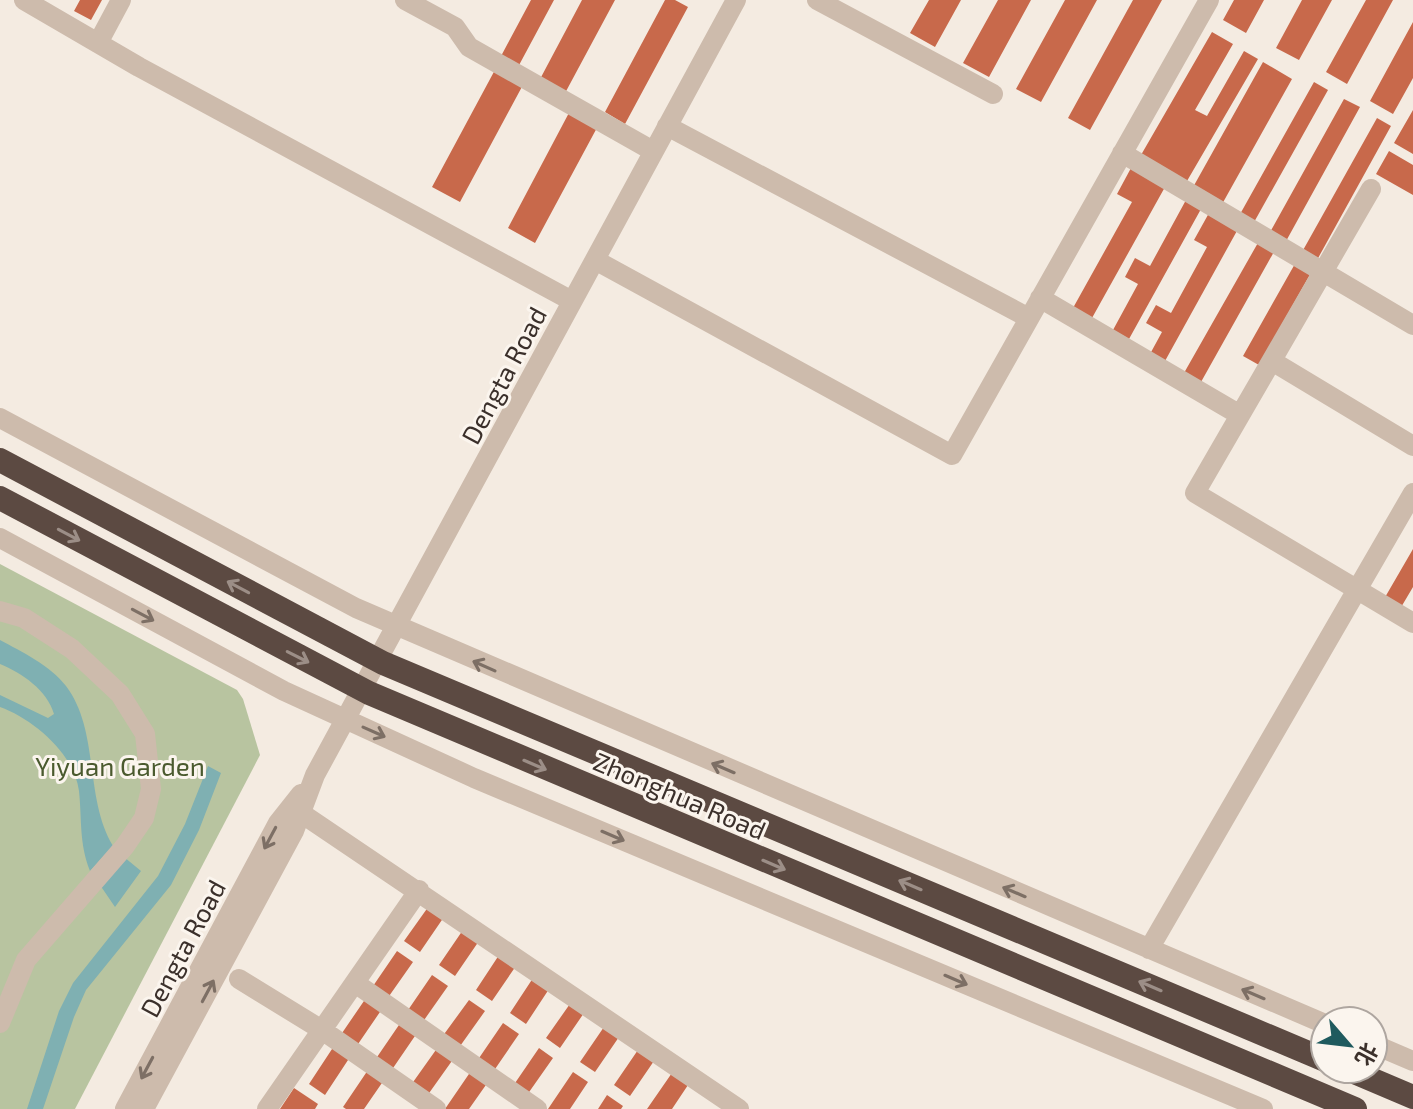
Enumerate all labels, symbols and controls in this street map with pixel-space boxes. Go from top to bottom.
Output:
street label: Dengta Road [454,301,552,449]
one-way arrow [56,527,80,543]
one-way arrow [226,579,250,595]
one-way arrow [130,608,154,623]
one-way arrow [286,650,310,665]
one-way arrow [472,657,497,672]
one-way arrow [362,726,386,741]
street label: Zhonghua Road [589,745,771,845]
park label: Yiyuan Garden [35,750,205,781]
one-way arrow [522,758,547,773]
one-way arrow [711,759,736,774]
one-way arrow [262,826,277,850]
one-way arrow [600,829,625,844]
one-way arrow [762,859,786,874]
street label: Dengta Road [133,874,231,1022]
one-way arrow [898,877,923,891]
one-way arrow [1002,883,1027,898]
one-way arrow [943,974,968,988]
one-way arrow [1138,977,1163,992]
one-way arrow [200,980,216,1003]
one-way arrow [1241,985,1266,1000]
north arrow [1309,1005,1389,1085]
text: 北 [1351,1039,1384,1071]
one-way arrow [139,1055,155,1079]

